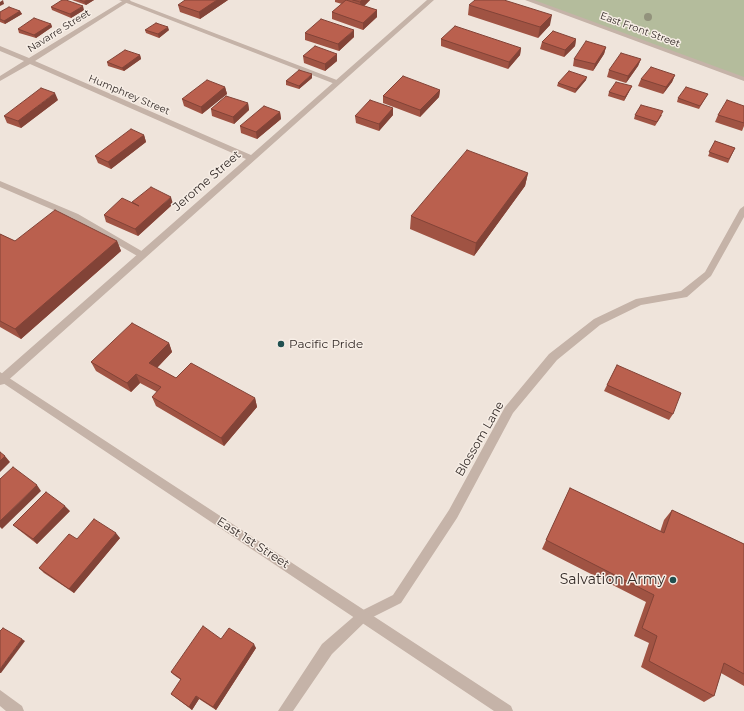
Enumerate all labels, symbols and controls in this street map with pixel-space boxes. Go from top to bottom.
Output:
street label: Navarre Street [25,7,93,55]
street label: East Front Street [598,10,682,50]
street label: Humphrey Street [87,72,171,118]
street label: Jerome Street [170,148,244,214]
place label: Pacific Pride [289,337,363,351]
marker: Pacific Pride [276,339,286,349]
street label: Blossom Lane [453,399,507,479]
street label: East 1st Street [214,514,292,572]
place label: Salvation Army [560,572,665,588]
marker: Salvation Army [668,575,678,585]

